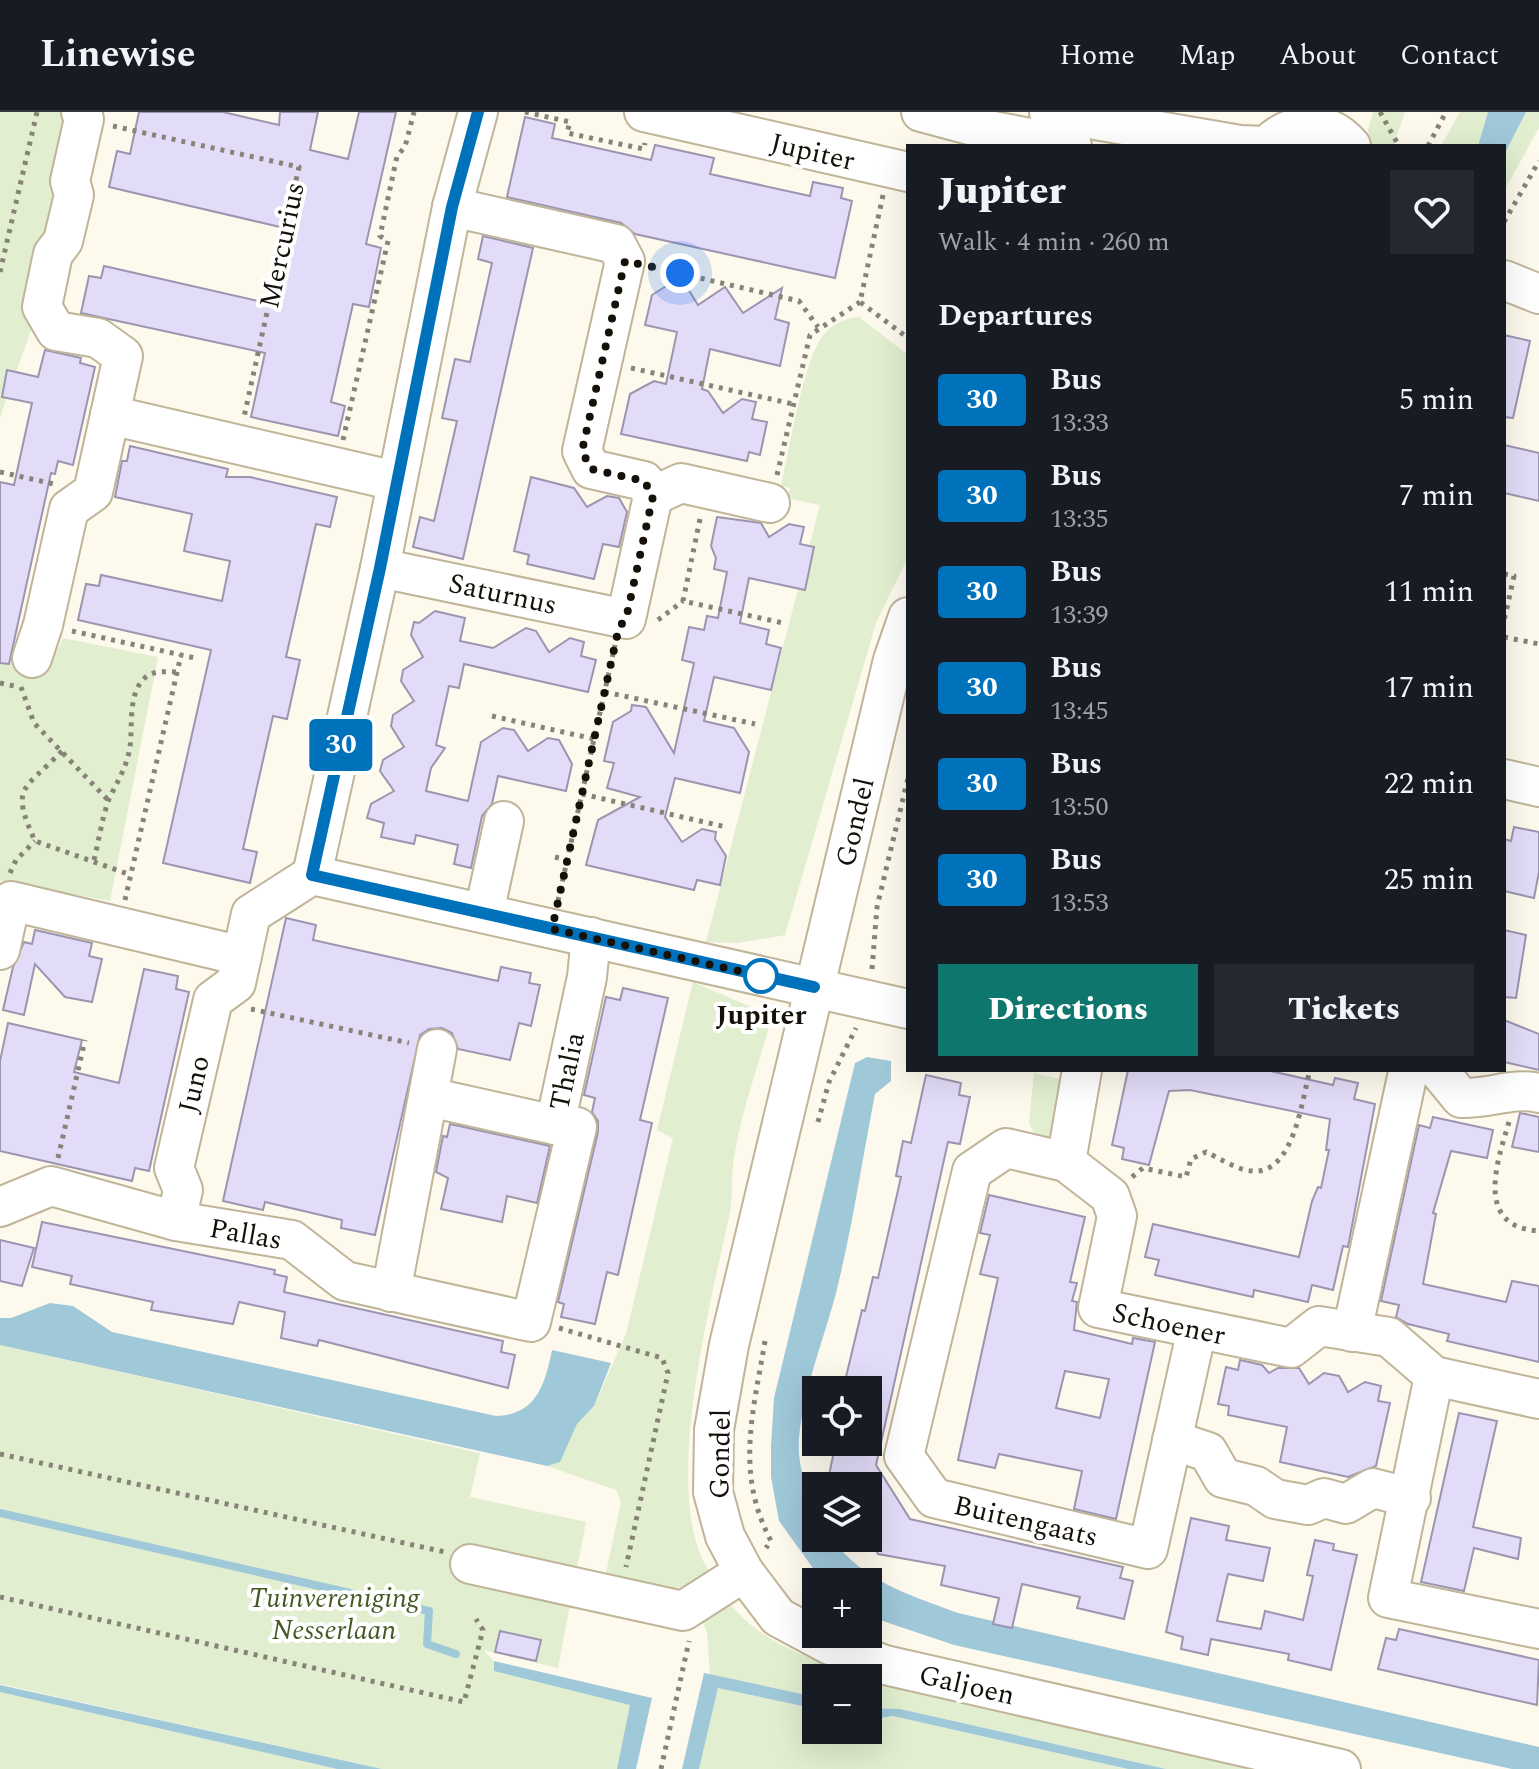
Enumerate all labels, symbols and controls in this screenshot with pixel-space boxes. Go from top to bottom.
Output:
text: Linewise [40,26,196,84]
text: Home [1059,34,1135,77]
text: Map [1179,34,1235,77]
text: About [1279,34,1356,77]
text: Contact [1400,34,1499,77]
street label: Jupiter [766,122,859,183]
text: Jupiter [938,163,1065,221]
button: heart [1390,170,1474,254]
street label: Mercurius [248,178,317,313]
text: Walk · 4 min · 260 m [938,222,1170,262]
your location [660,253,700,293]
text: Departures [938,293,1093,339]
text: Bus [1050,357,1102,403]
text: 5 min [1399,377,1474,423]
text: 30 [966,378,998,421]
text: 13:33 [1050,403,1109,443]
text: Bus [1050,453,1102,499]
text: 7 min [1399,473,1474,519]
text: 30 [966,474,998,517]
text: 13:35 [1050,499,1109,539]
text: Bus [1050,549,1102,595]
street label: Saturnus [444,562,561,627]
text: 11 min [1384,569,1474,615]
text: 30 [966,570,998,613]
text: 13:39 [1050,595,1109,635]
text: Bus [1050,645,1102,691]
text: 17 min [1384,665,1474,711]
text: 30 [966,666,998,709]
text: 13:45 [1050,691,1109,731]
line badge: 30 [305,719,377,771]
text: 30 [325,723,357,766]
text: Bus [1050,741,1102,787]
text: 22 min [1384,761,1474,807]
text: 30 [966,762,998,805]
street label: Gondel [824,773,887,871]
text: 13:50 [1050,787,1109,827]
text: Bus [1050,837,1102,883]
text: 25 min [1384,857,1474,903]
text: 30 [966,858,998,901]
text: 13:53 [1050,883,1109,923]
marker: Jupiter [744,959,778,993]
button: Directions [938,964,1198,1056]
button: Tickets [1214,964,1474,1056]
place label: Jupiter [716,994,806,1037]
street label: Thalia [538,1028,597,1115]
street label: Juno [167,1051,222,1117]
street label: Pallas [206,1207,285,1262]
street label: Schoener [1108,1291,1229,1357]
map controls [802,1376,882,1744]
button: locate [802,1376,882,1456]
street label: Gondel [698,1408,743,1500]
button: layers [802,1472,882,1552]
street label: Buitengaats [949,1484,1102,1559]
button: + [802,1568,882,1648]
park label: Tuinvereniging Nesserlaan [249,1577,421,1652]
street label: Galjoen [914,1654,1019,1717]
button: − [802,1664,882,1744]

